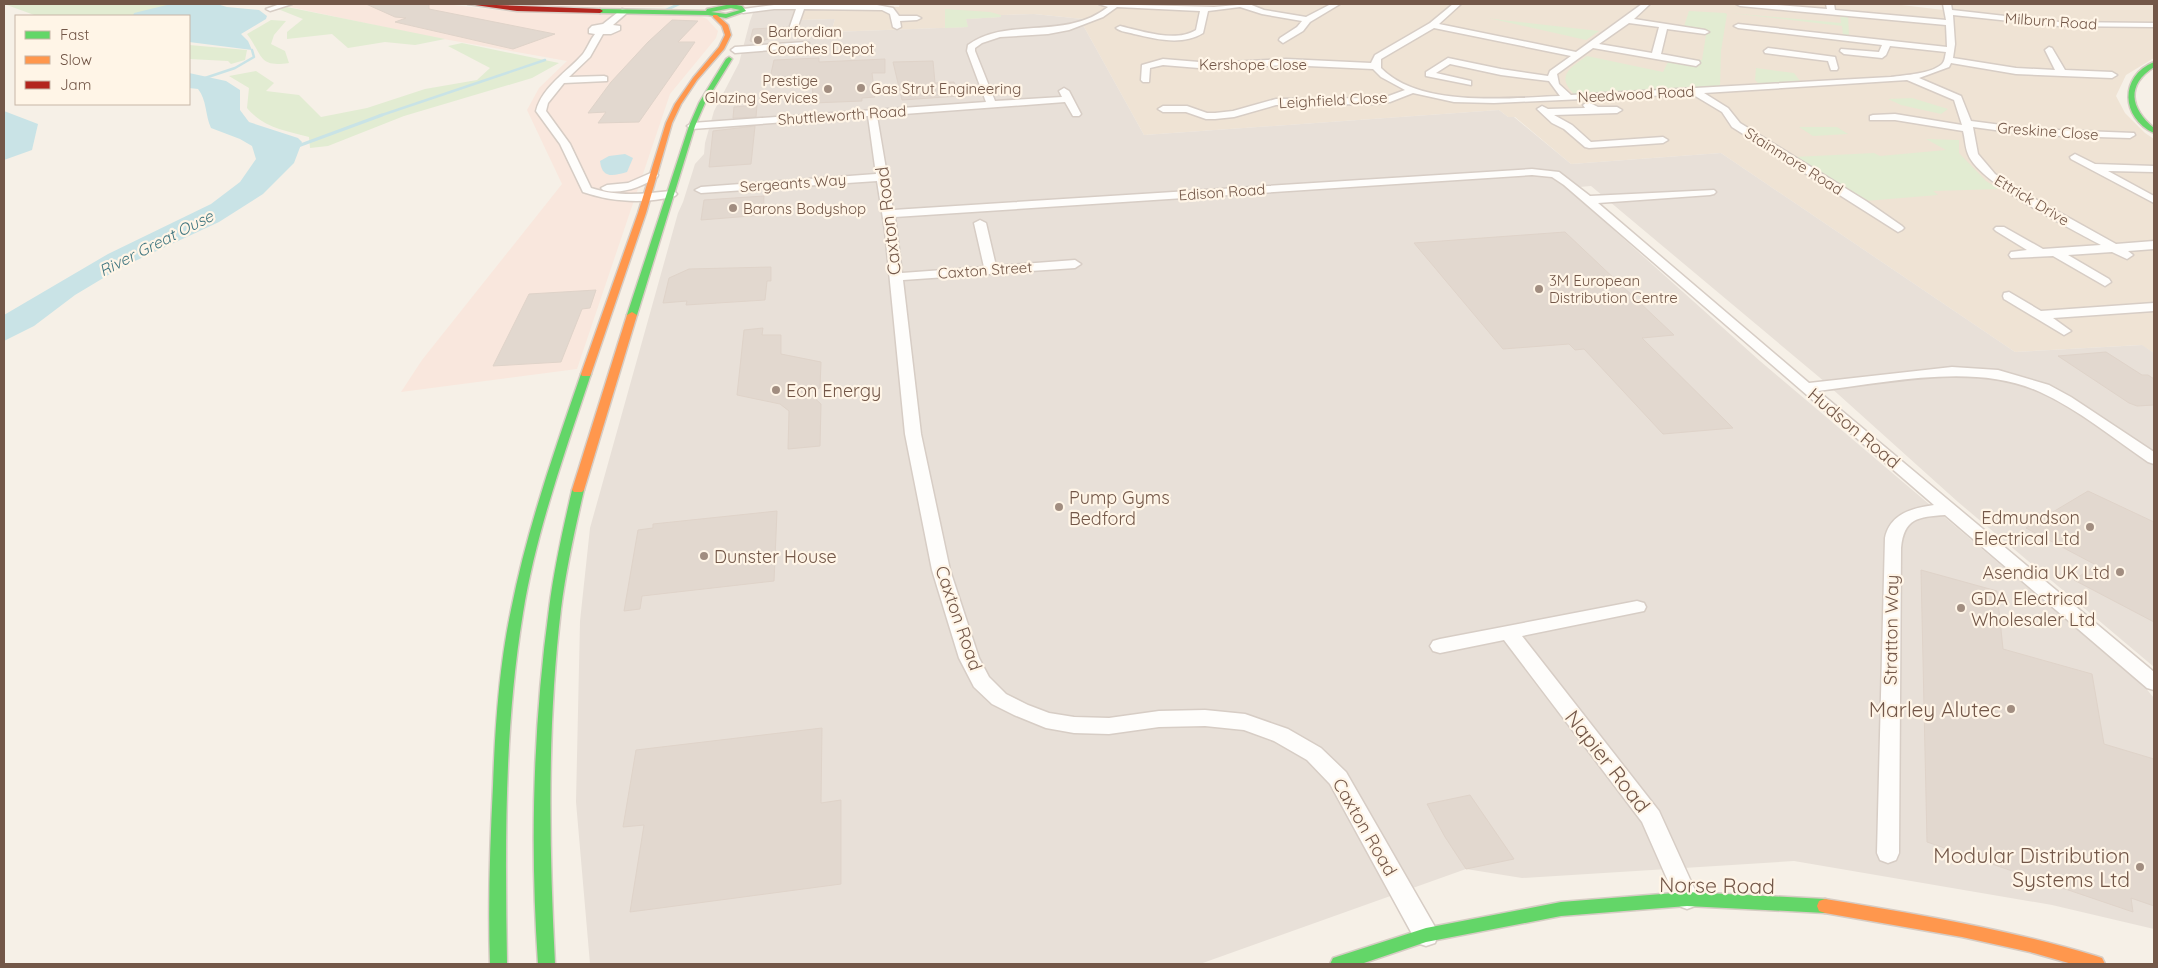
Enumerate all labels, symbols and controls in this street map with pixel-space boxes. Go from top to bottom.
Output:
street label: Milburn Road [2004,8,2098,34]
legend [15,15,190,105]
place label: Barfordian Coaches Depot [768,22,874,58]
text: Fast [60,25,89,44]
marker: Barfordian Coaches Depot [752,34,764,46]
text: Slow [60,50,92,69]
street label: Kershope Close [1199,55,1307,74]
place label: Prestige Glazing Services [705,71,818,107]
text: Jam [60,75,91,94]
place label: Gas Strut Engineering [871,79,1021,98]
street label: Needwood Road [1577,81,1695,107]
marker: Gas Strut Engineering [855,82,867,94]
marker: Prestige Glazing Services [822,83,834,95]
street label: Leighfield Close [1278,88,1388,112]
street label: Shuttleworth Road [777,101,907,129]
street label: Greskine Close [1997,118,2099,144]
street label: Stainmore Road [1741,123,1847,199]
street label: Caxton Road [870,165,906,277]
street label: Sergeants Way [739,170,847,196]
street label: Ettrick Drive [1991,170,2073,230]
street label: Edison Road [1178,179,1266,205]
place label: Barons Bodyshop [743,199,866,218]
marker: Barons Bodyshop [727,202,739,214]
water label: River Great Ouse [96,205,217,280]
street label: Caxton Street [937,257,1033,283]
place label: 3M European Distribution Centre [1549,271,1678,307]
marker: 3M European Distribution Centre [1533,283,1545,295]
place label: Eon Energy [786,379,881,402]
street label: Hudson Road [1803,383,1905,473]
marker: Eon Energy [770,384,782,396]
place label: Pump Gyms Bedford [1069,486,1170,530]
marker: Pump Gyms Bedford [1053,501,1065,513]
place label: Edmundson Electrical Ltd [1974,506,2080,550]
marker: Edmundson Electrical Ltd [2084,521,2096,533]
place label: Dunster House [714,545,837,568]
marker: Dunster House [698,550,710,562]
place label: Asendia UK Ltd [1982,561,2110,584]
street label: Caxton Road [930,563,988,673]
marker: Asendia UK Ltd [2114,566,2126,578]
street label: Stratton Way [1879,575,1903,685]
place label: GDA Electrical Wholesaler Ltd [1971,587,2096,631]
marker: GDA Electrical Wholesaler Ltd [1955,602,1967,614]
place label: Marley Alutec [1869,696,2001,722]
marker: Marley Alutec [2005,703,2017,715]
street label: Napier Road [1560,705,1656,817]
street label: Caxton Road [1328,774,1402,880]
place label: Modular Distribution Systems Ltd [1933,842,2130,892]
marker: Modular Distribution Systems Ltd [2134,861,2146,873]
street label: Norse Road [1659,871,1775,899]

